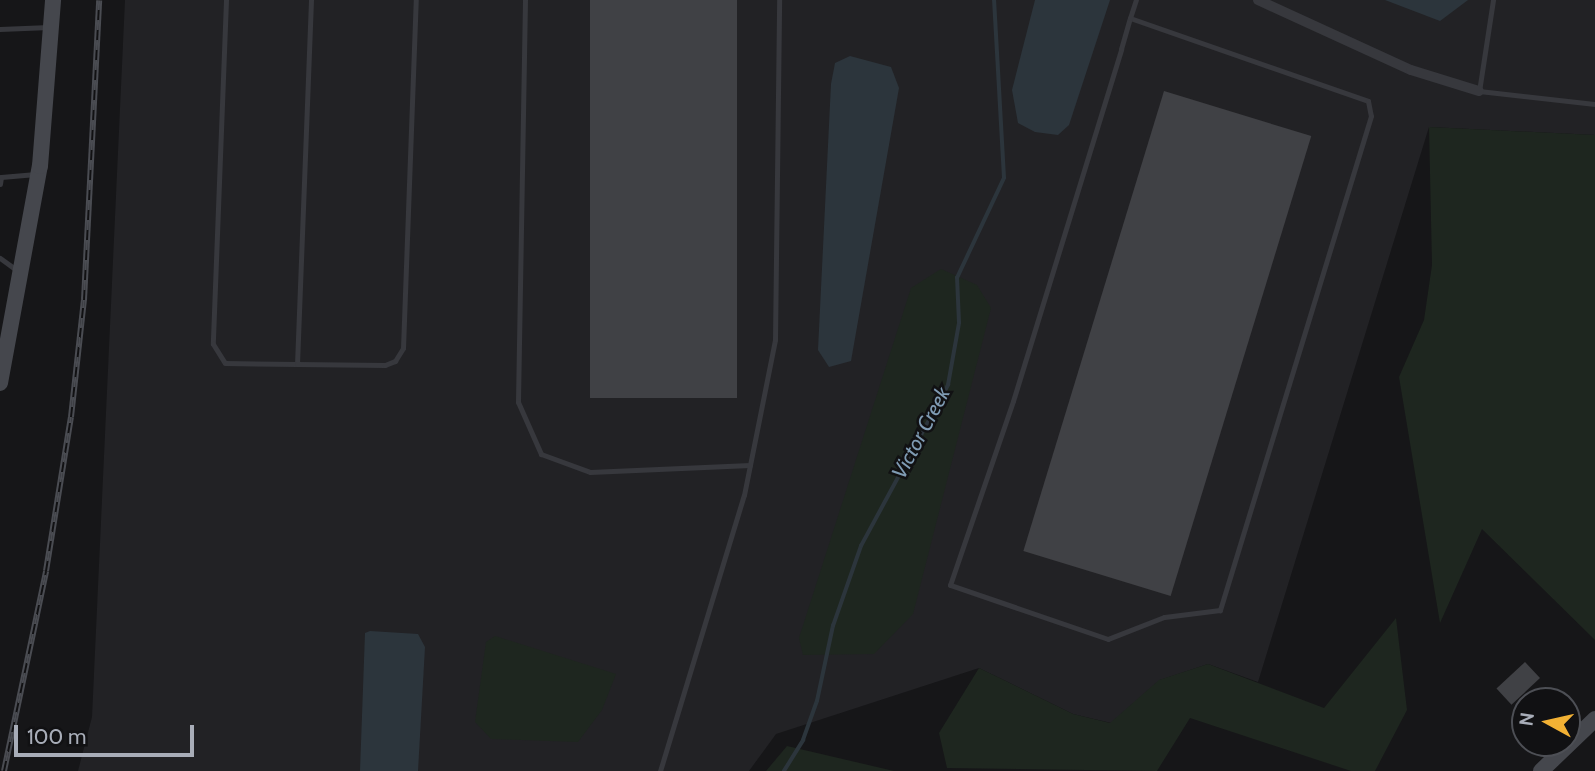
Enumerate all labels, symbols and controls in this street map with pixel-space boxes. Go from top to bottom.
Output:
water label: Victor Creek [886,383,956,483]
north arrow [1511,687,1581,757]
text: N [1514,711,1539,728]
scale bar [18,712,198,756]
text: 100 m [27,724,86,749]

